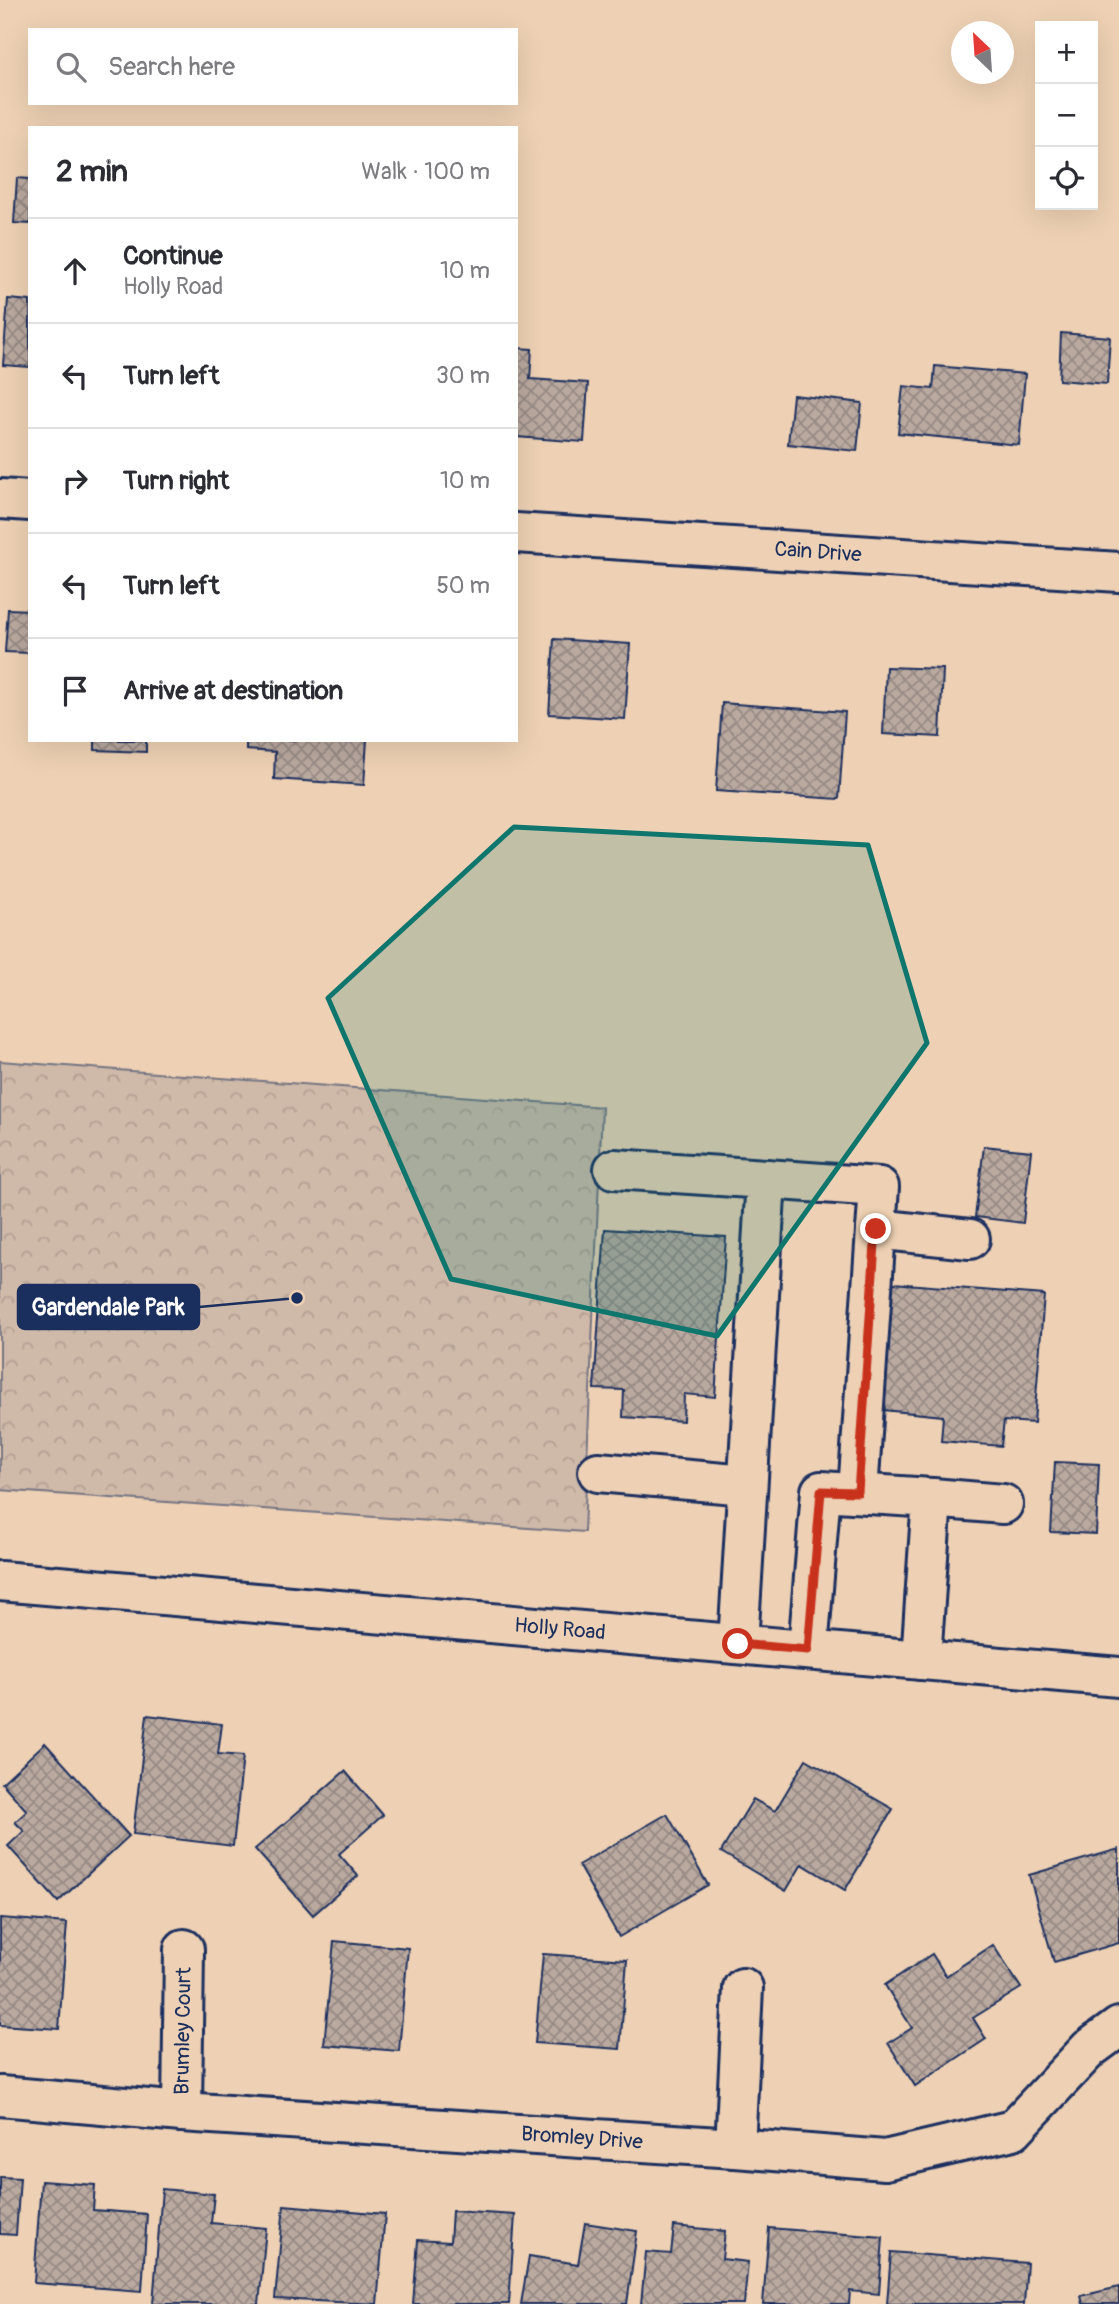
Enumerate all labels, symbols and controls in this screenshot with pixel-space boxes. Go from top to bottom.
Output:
north arrow [951,21,1014,84]
map controls [1035,21,1098,210]
button: + [1035,21,1098,84]
search box [28,28,518,105]
icon: search [52,48,90,86]
text: Search here [108,51,235,83]
button: − [1035,84,1098,147]
button: locate [1035,147,1098,210]
text: 2 min [56,153,128,190]
text: Walk · 100 m [361,157,490,186]
text: Continue [123,240,223,272]
icon: ahead [56,252,94,290]
text: 10 m [440,256,490,285]
text: Holly Road [123,272,223,301]
icon: left [56,357,94,395]
text: Turn left [123,360,219,392]
text: 30 m [436,361,490,390]
icon: right [56,462,94,500]
text: Turn right [123,465,229,497]
text: 10 m [440,466,490,495]
street label: Cain Drive [773,535,863,569]
icon: left [56,567,94,605]
text: Turn left [123,570,219,602]
text: 50 m [436,571,490,600]
icon: arrive [56,672,94,710]
text: Arrive at destination [123,675,343,707]
route end [860,1213,891,1244]
callout: Gardendale Park [18,1285,199,1329]
text: Gardendale Park [31,1293,185,1322]
street label: Holly Road [513,1612,607,1646]
route start [722,1628,753,1659]
street label: Brumley Court [168,1966,198,2095]
street label: Bromley Drive [520,2120,644,2156]

